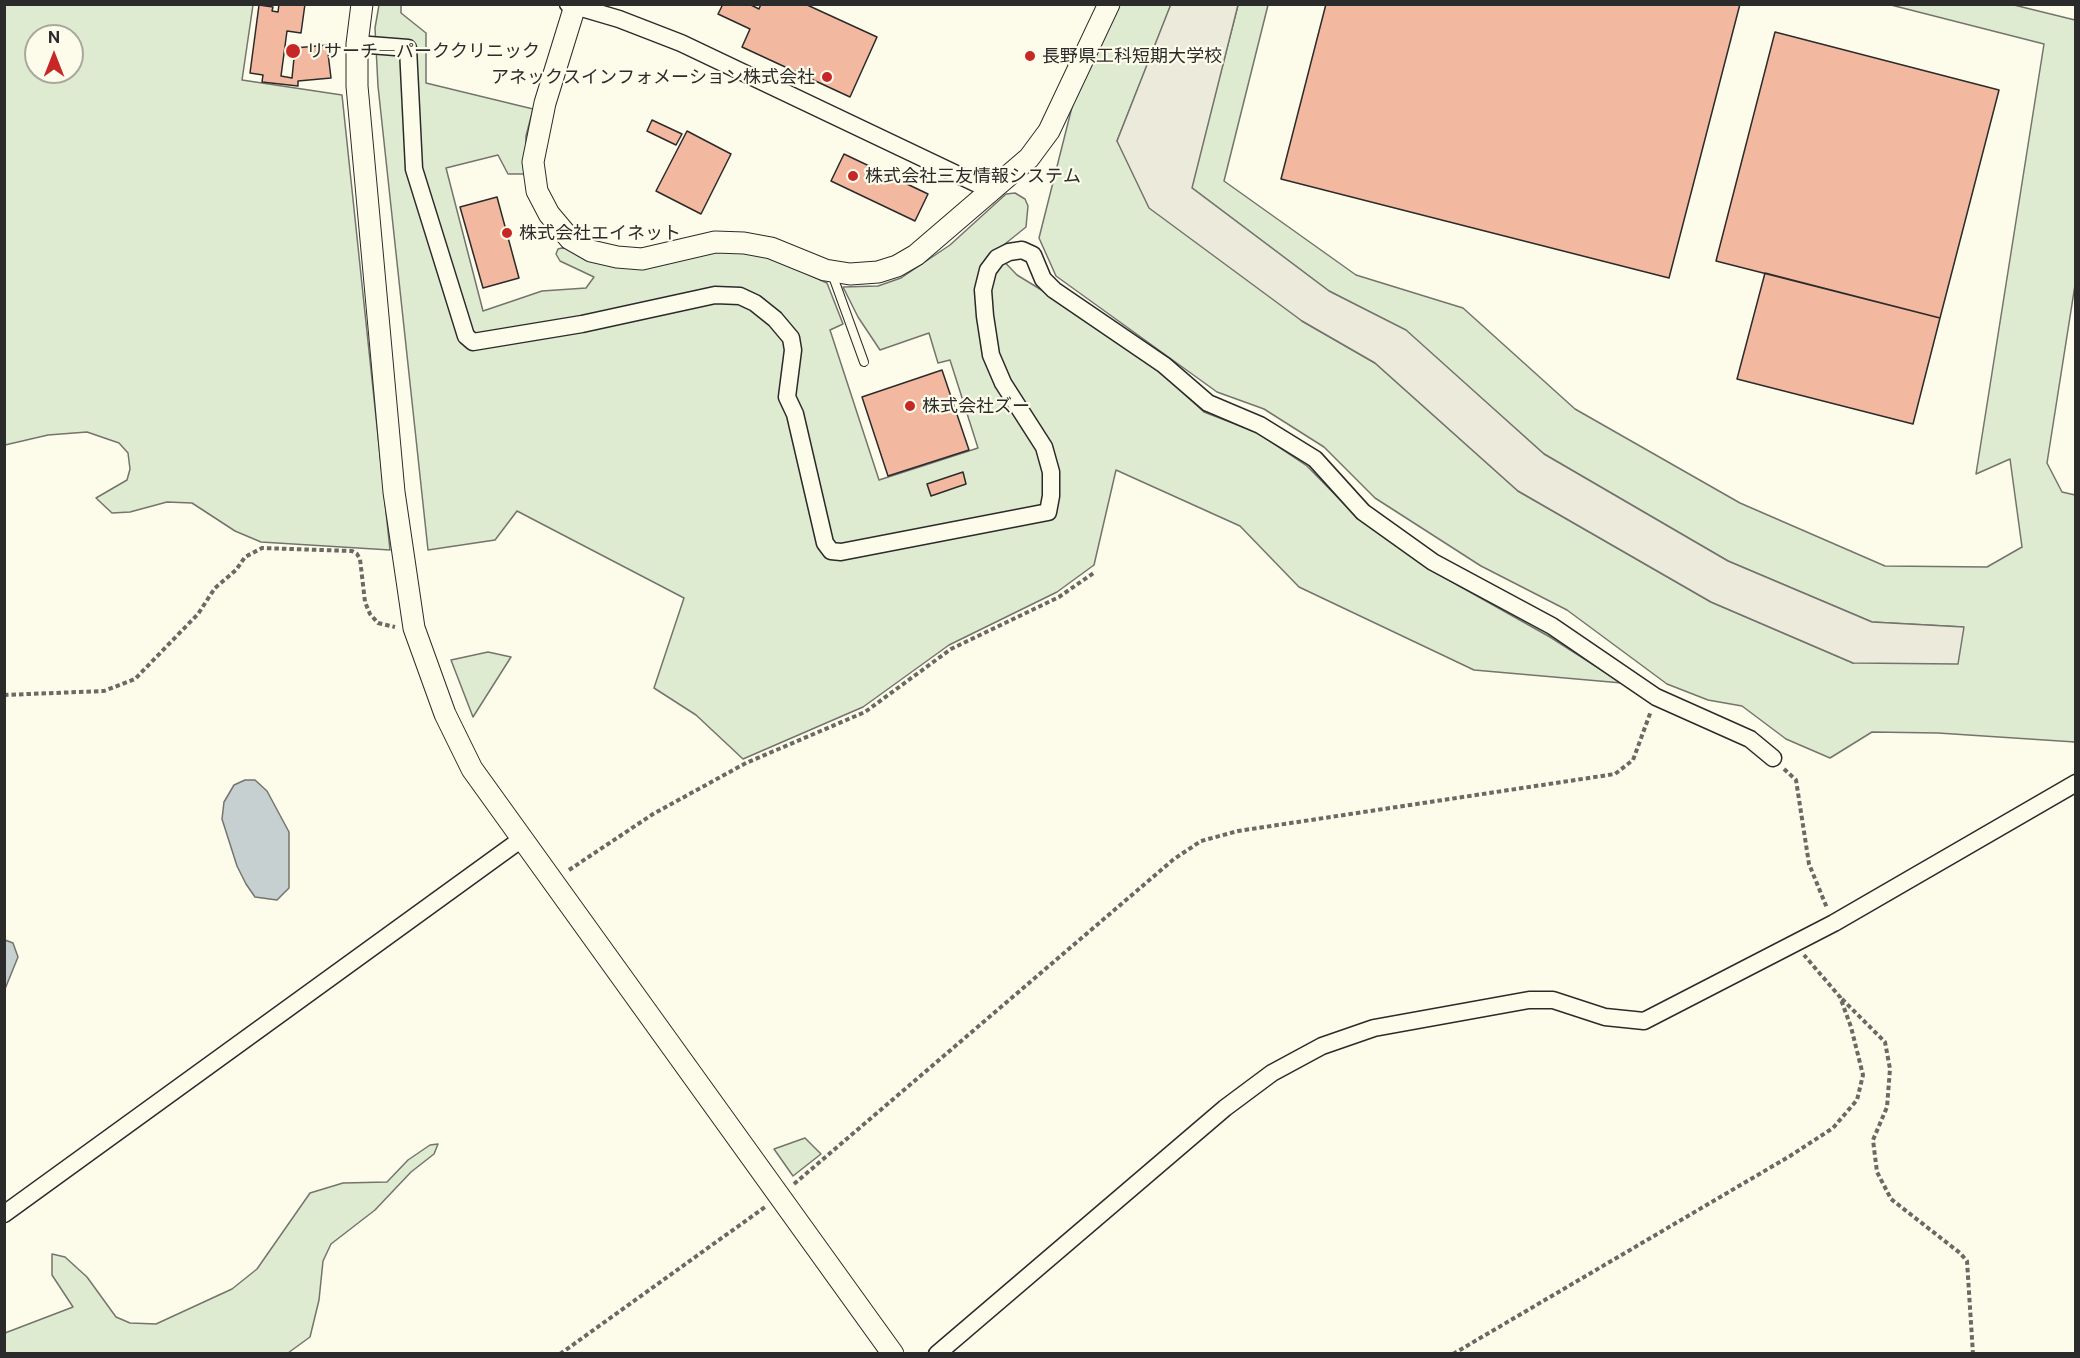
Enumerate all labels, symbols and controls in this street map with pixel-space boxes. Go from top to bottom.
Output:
north arrow [24,24,84,84]
text: N [48,28,60,47]
place label: リサーチ―パーククリニック [306,40,540,62]
marker: リサーチ―パーククリニック [284,42,302,60]
place label: 長野県工科短期大学校 [1042,45,1222,67]
marker: 長野県工科短期大学校 [1023,49,1037,63]
place label: アネックスインフォメーション株式会社 [491,66,815,88]
marker: アネックスインフォメーション株式会社 [820,70,834,84]
place label: 株式会社三友情報システム [865,165,1081,187]
marker: 株式会社三友情報システム [846,169,860,183]
place label: 株式会社エイネット [519,222,681,244]
marker: 株式会社エイネット [500,226,514,240]
place label: 株式会社ズー [922,395,1030,417]
marker: 株式会社ズー [903,399,917,413]

